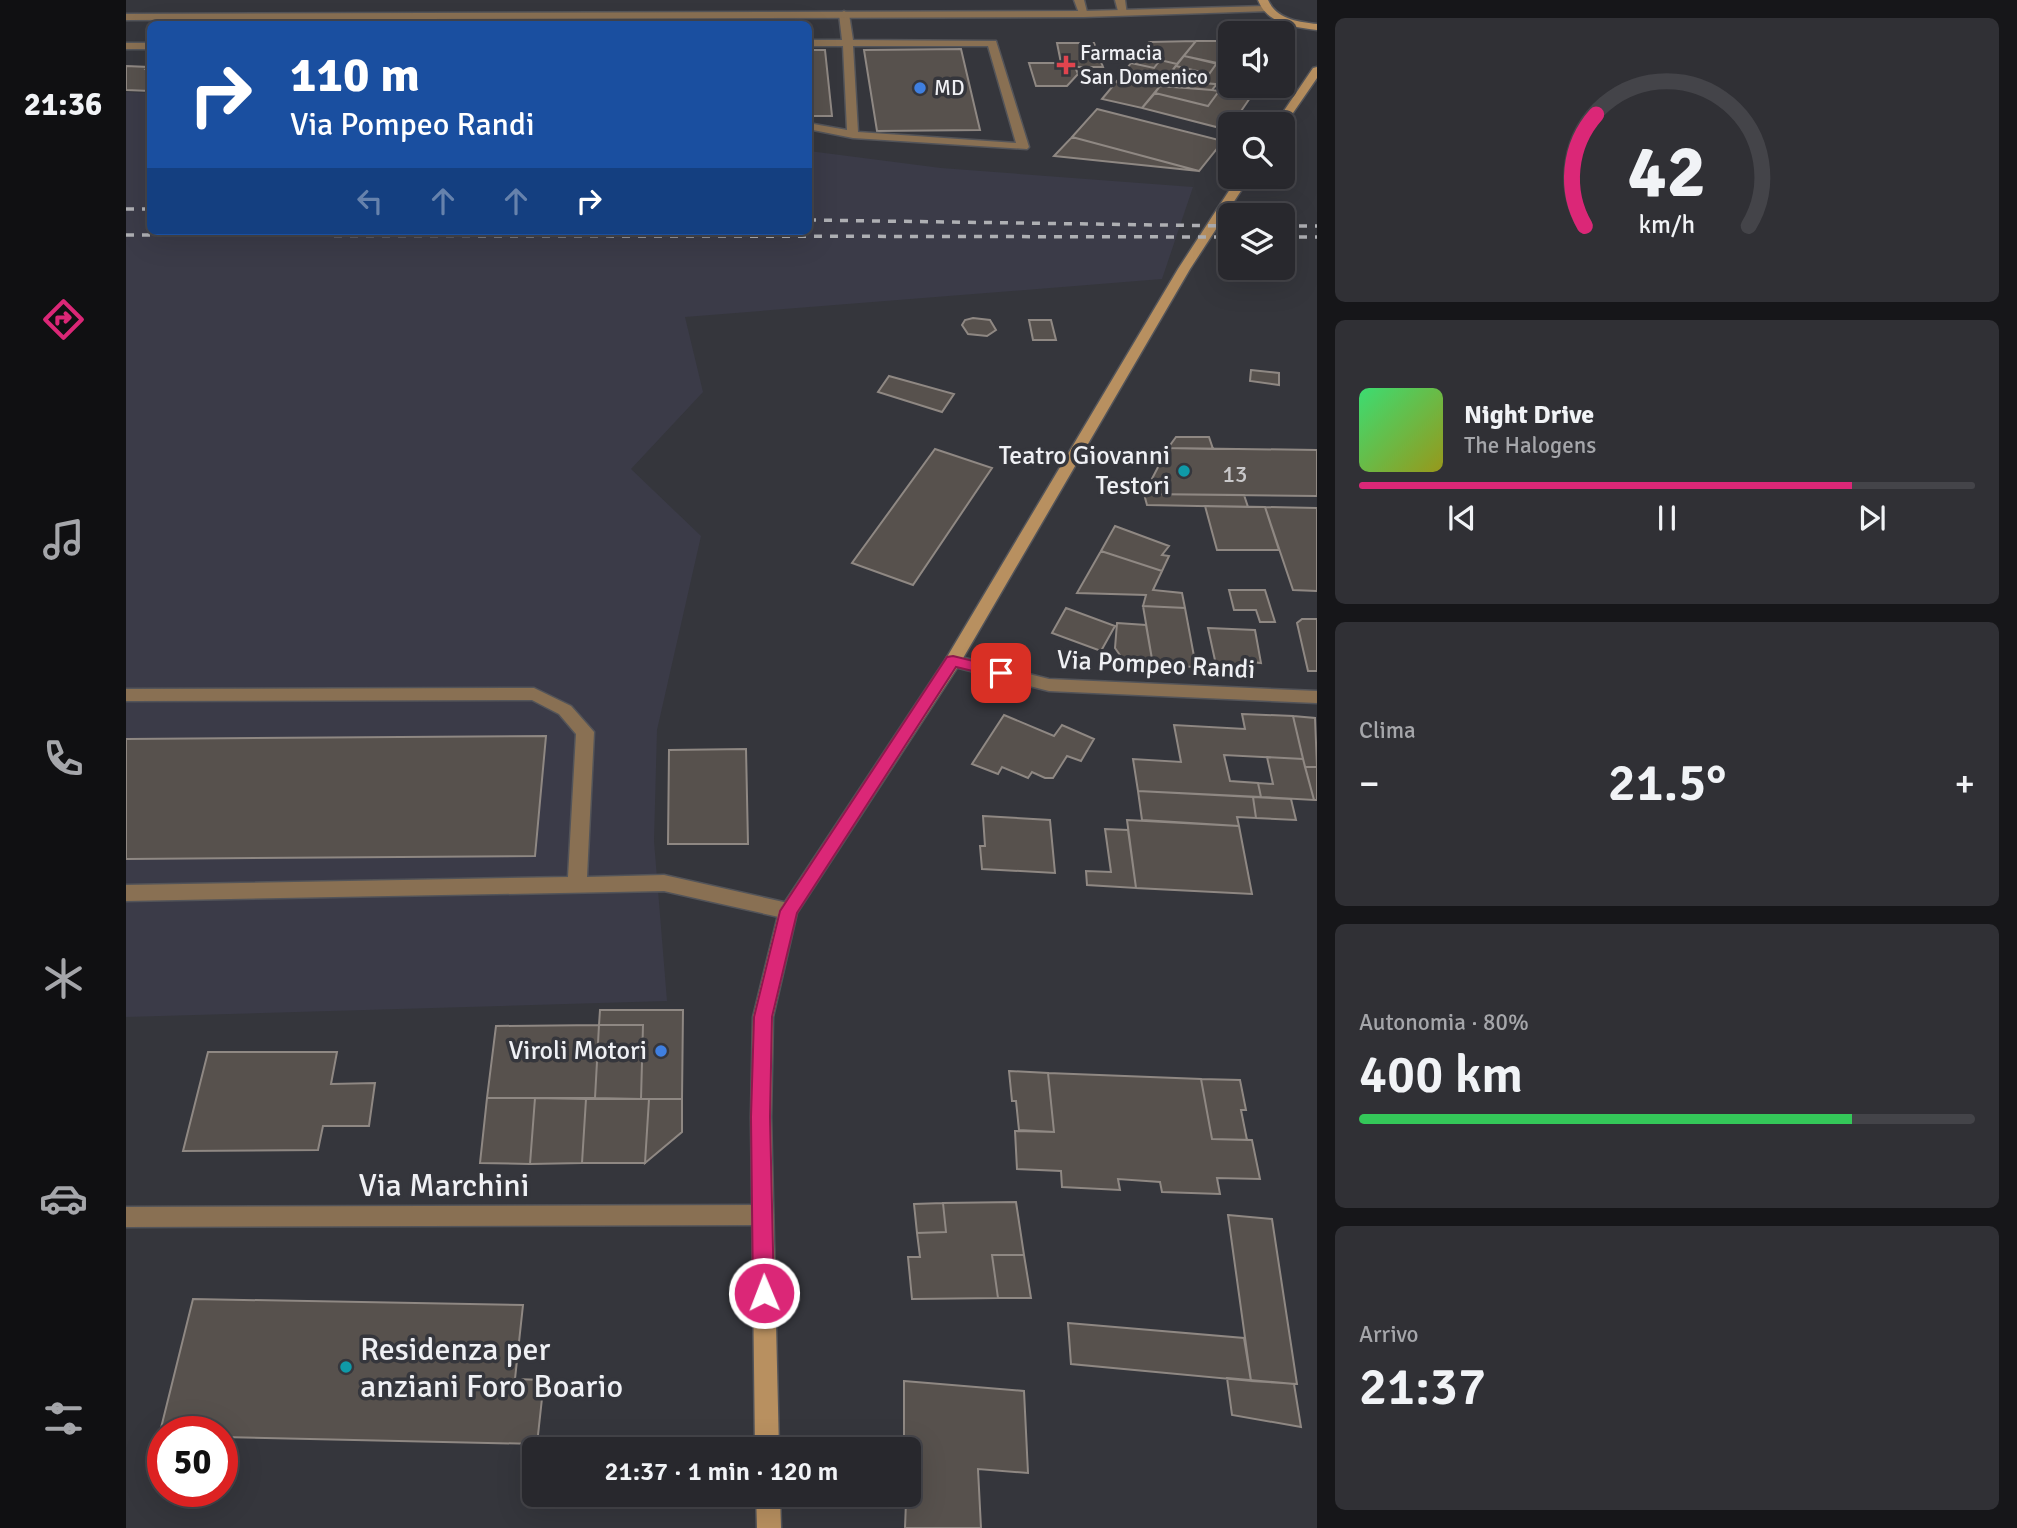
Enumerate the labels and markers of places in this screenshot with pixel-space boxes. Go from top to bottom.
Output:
place label: Farmacia San Domenico [1080,40,1208,90]
marker: Farmacia San Domenico [1058,57,1074,73]
place label: MD [934,75,965,101]
marker: MD [912,80,928,96]
place label: Teatro Giovanni Testori [999,440,1170,502]
marker: Teatro Giovanni Testori [1176,463,1192,479]
pin [971,643,1031,703]
place label: Viroli Motori [508,1035,647,1067]
marker: Viroli Motori [653,1043,669,1059]
place label: Residenza per anziani Foro Boario [360,1330,623,1406]
marker: Residenza per anziani Foro Boario [338,1359,354,1375]

